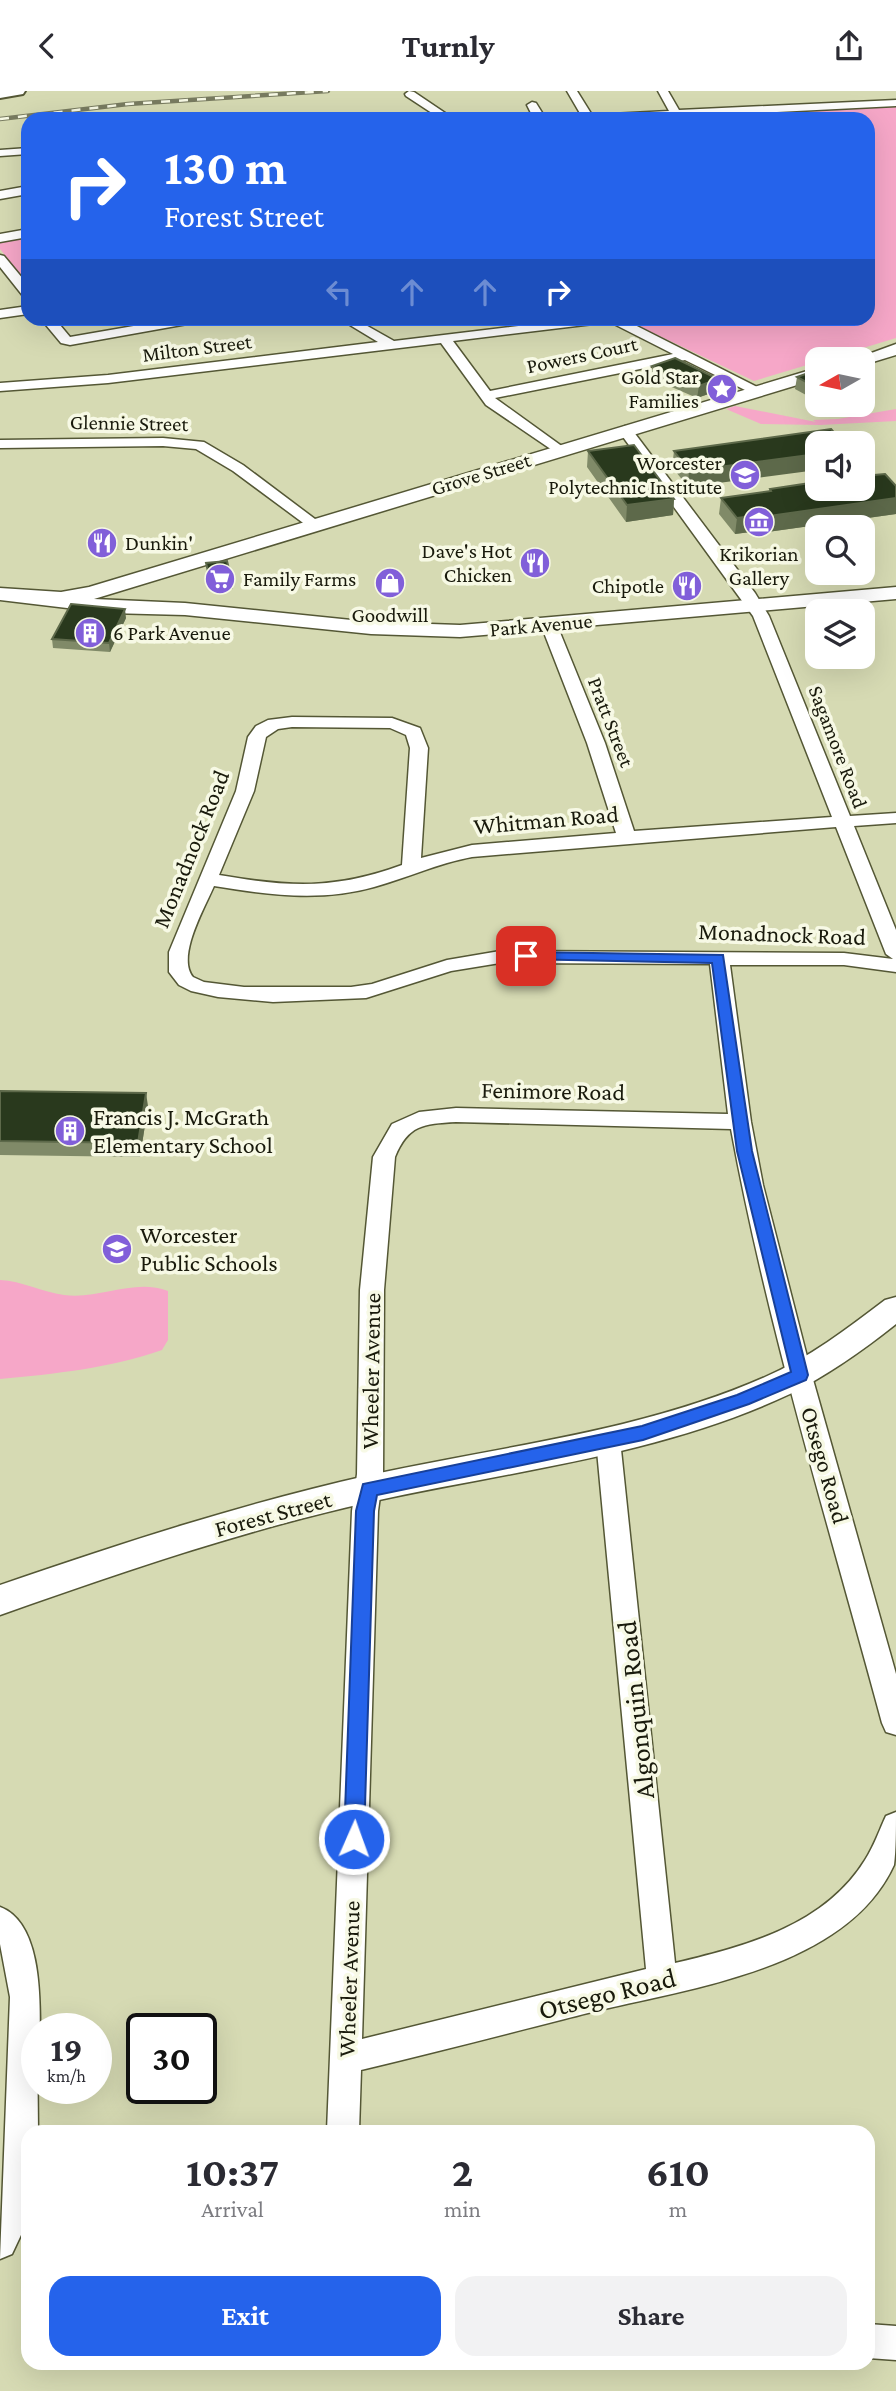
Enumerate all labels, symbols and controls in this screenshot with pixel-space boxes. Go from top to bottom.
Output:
icon: back [28,27,66,65]
icon: share [830,27,868,65]
text: Turnly [401,28,495,64]
icon: right [49,140,140,231]
text: 130 m [164,140,287,195]
text: Forest Street [164,198,324,234]
icon: left [320,273,358,311]
icon: ahead [393,273,431,311]
icon: ahead [466,273,504,311]
icon: right [539,273,577,311]
street label: Milton Street [141,329,254,367]
street label: Powers Court [524,331,641,378]
north arrow [805,347,875,417]
map controls [805,347,875,669]
place label: Gold Star Families [621,365,700,413]
place icon: Gold Star Families [705,372,739,406]
street label: Glennie Street [70,410,189,436]
button: sound [805,431,875,501]
street label: Grove Street [428,447,535,500]
place label: Worcester Polytechnic Institute [548,451,723,499]
school or university icon: Worcester Polytechnic Institute [728,458,762,492]
museum icon: Krikorian Gallery [742,505,776,539]
button: search [805,515,875,585]
restaurant icon: Dunkin' [85,526,119,560]
place label: Dunkin' [125,531,193,555]
place label: Dave's Hot Chicken [422,539,513,587]
place label: Krikorian Gallery [719,542,799,590]
restaurant icon: Dave's Hot Chicken [518,546,552,580]
supermarket icon: Family Farms [203,562,237,596]
shop icon: Goodwill [373,566,407,600]
place label: Family Farms [243,567,356,591]
restaurant icon: Chipotle [670,569,704,603]
place label: Chipotle [592,574,664,598]
button: layers [805,599,875,669]
place label: Goodwill [351,603,429,627]
street label: Park Avenue [489,609,593,641]
building icon: 6 Park Avenue [73,616,107,650]
place label: 6 Park Avenue [113,621,231,645]
street label: Pratt Street [583,674,639,771]
street label: Sagamore Road [804,682,872,812]
street label: Monadnock Road [147,766,235,932]
street label: Whitman Road [472,800,620,839]
street label: Monadnock Road [698,917,867,950]
pin [496,926,556,986]
icon: arrive [507,937,545,975]
street label: Fenimore Road [481,1076,626,1105]
place label: Francis J. McGrath Elementary School [93,1103,273,1158]
building icon: Francis J. McGrath Elementary School [53,1114,87,1148]
place label: Worcester Public Schools [140,1221,278,1276]
school or university icon: Worcester Public Schools [100,1232,134,1266]
street label: Wheeler Avenue [356,1292,385,1450]
street label: Otsego Road [796,1403,855,1527]
street label: Forest Street [211,1485,335,1542]
street label: Algonquin Road [611,1619,660,1801]
position arrow [317,1802,391,1876]
street label: Wheeler Avenue [332,1900,365,2058]
street label: Otsego Road [535,1961,679,2026]
speed limit sign: 30 [126,2013,217,2104]
text: 19 [50,2030,83,2069]
text: km/h [47,2066,86,2086]
text: 10:37 [186,2148,279,2195]
text: 2 [452,2148,473,2195]
text: 610 [646,2148,710,2195]
text: Arrival [201,2196,264,2222]
text: min [444,2196,481,2222]
text: m [669,2196,687,2222]
button: Exit [49,2276,441,2356]
button: Share [455,2276,847,2356]

